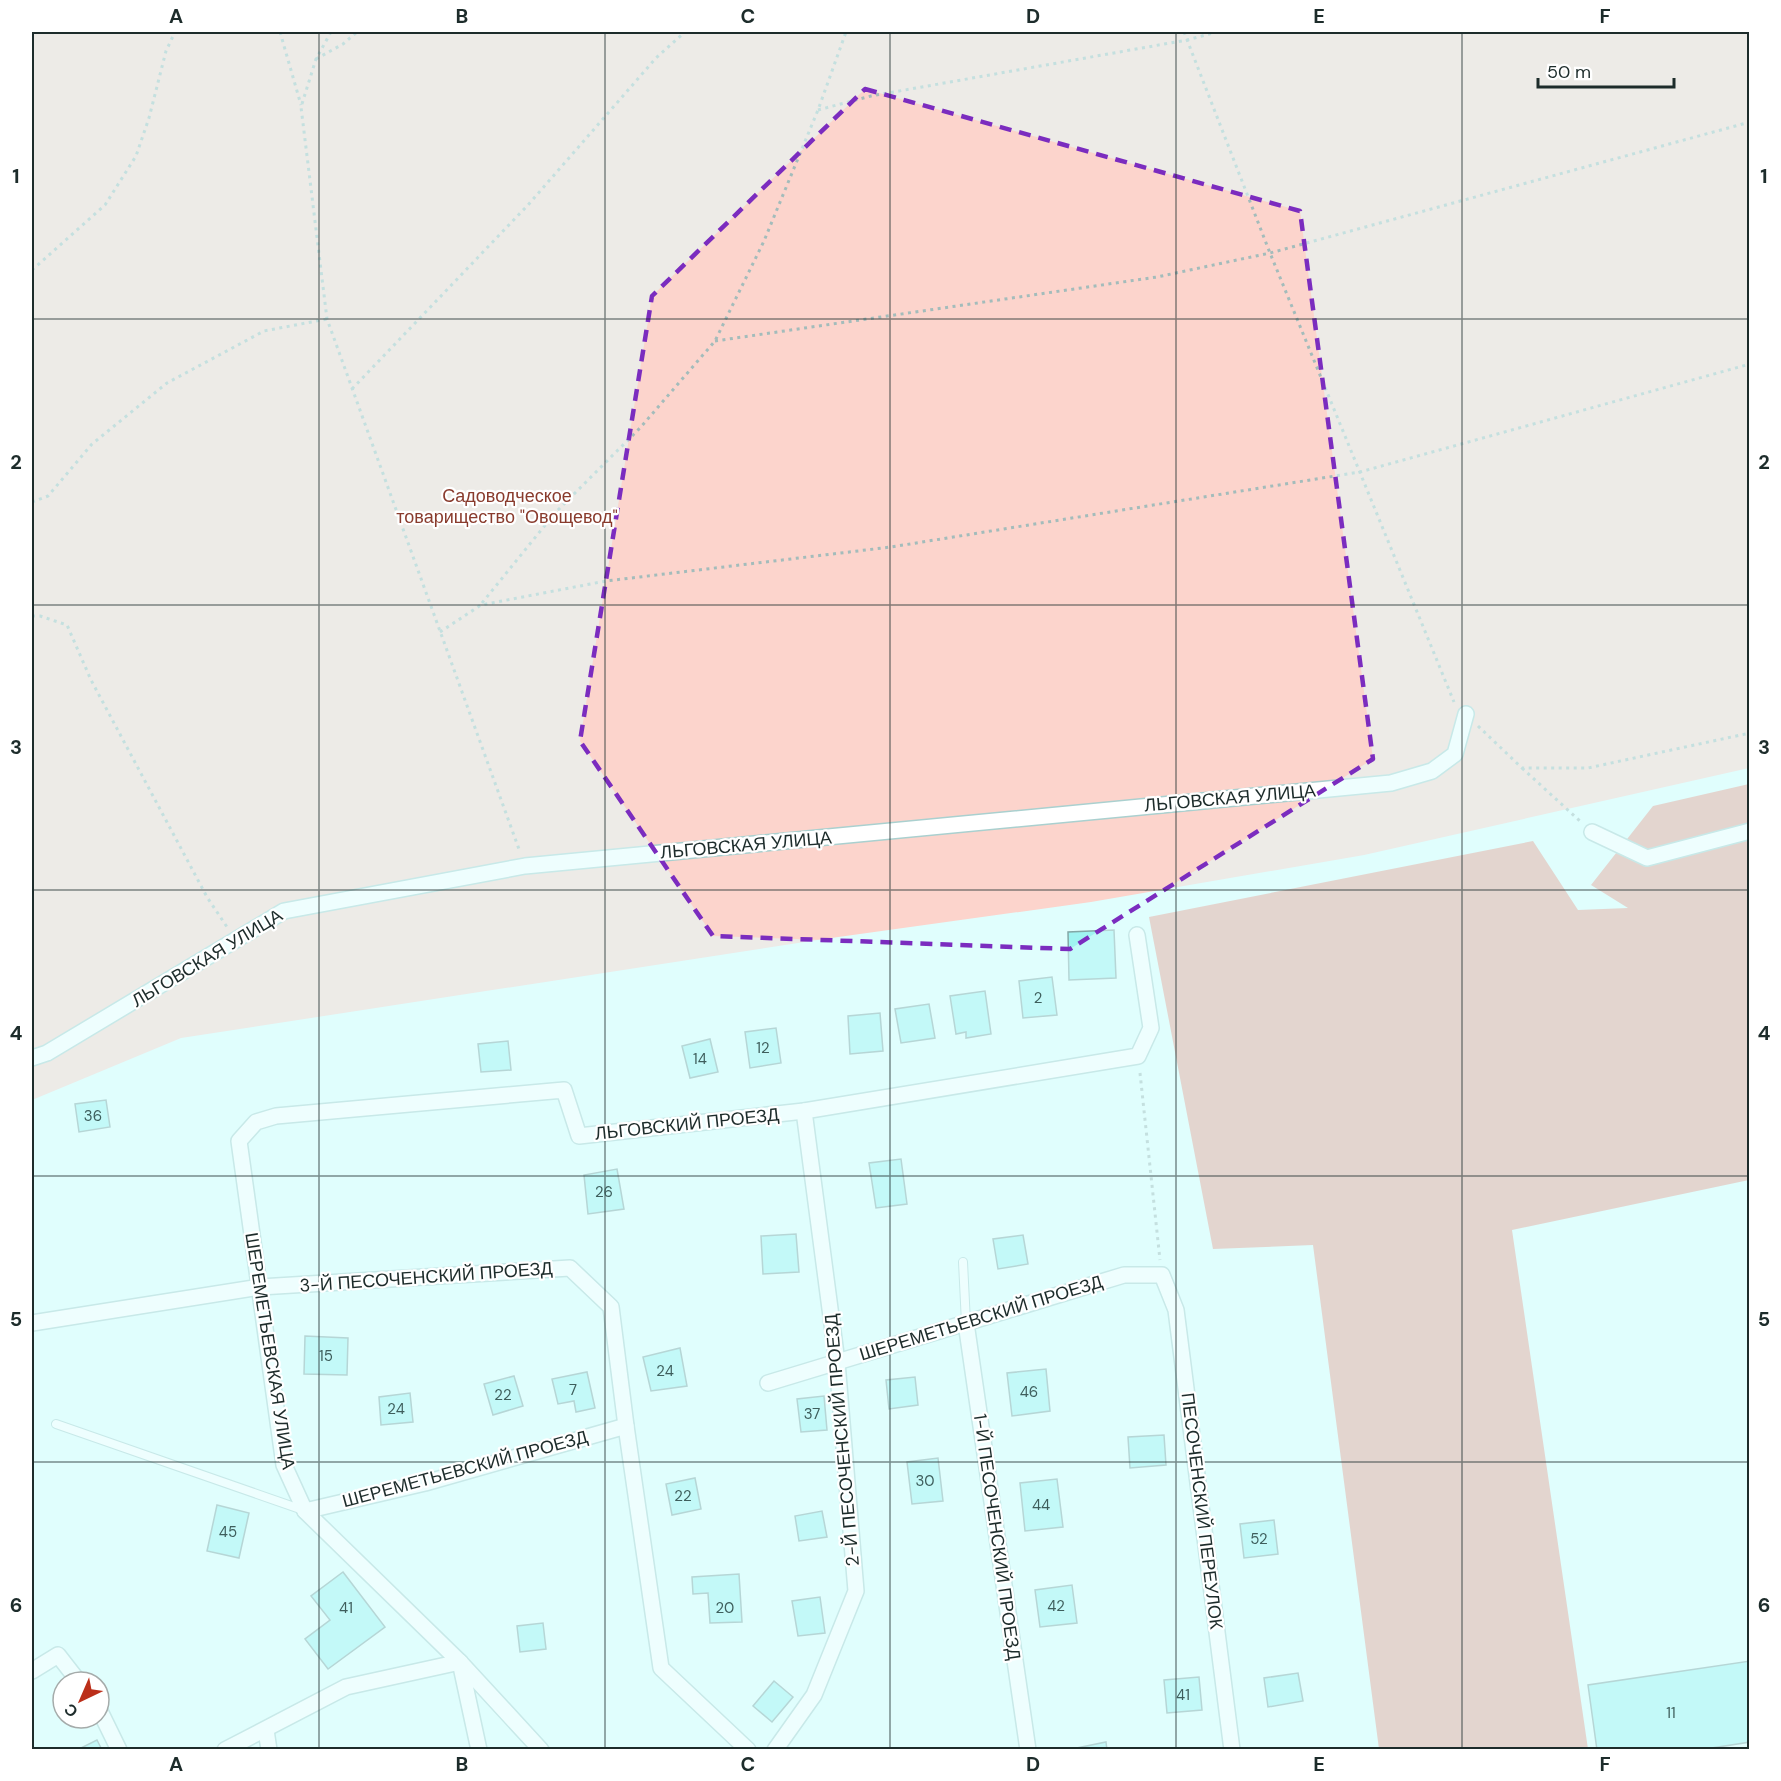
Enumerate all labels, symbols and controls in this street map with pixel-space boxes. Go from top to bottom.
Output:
text: A [169,3,183,29]
text: B [456,3,468,29]
text: C [741,3,755,29]
text: D [1026,3,1040,29]
text: E [1313,3,1325,29]
text: F [1599,3,1611,29]
scale bar [1538,51,1674,89]
text: 50 m [1547,60,1591,84]
text: 1 [12,163,20,189]
text: 1 [1760,163,1768,189]
text: 2 [10,449,22,475]
text: 2 [1758,449,1770,475]
park label: Садоводческое товарищество "Овощевод" [396,484,618,529]
text: 3 [10,734,22,760]
text: 3 [1758,734,1770,760]
street label: ЛЬГОВСКАЯ УЛИЦА [1143,779,1317,817]
street label: ЛЬГОВСКАЯ УЛИЦА [659,826,833,864]
street label: ЛЬГОВСКАЯ УЛИЦА [127,903,287,1013]
house number: 2 [1034,988,1042,1008]
text: 4 [10,1020,23,1046]
text: 4 [1758,1020,1771,1046]
house number: 12 [756,1038,770,1058]
house number: 14 [693,1049,707,1069]
street label: ЛЬГОВСКИЙ ПРОЕЗД [594,1102,780,1146]
house number: 36 [84,1106,102,1126]
house number: 26 [595,1182,613,1202]
street label: ШЕРЕМЕТЬЕВСКАЯ УЛИЦА [239,1231,301,1471]
street label: 3-Й ПЕСОЧЕНСКИЙ ПРОЕЗД [299,1256,553,1298]
street label: ШЕРЕМЕТЬЕВСКИЙ ПРОЕЗД [856,1270,1106,1366]
text: 5 [10,1306,22,1332]
text: 5 [1758,1306,1770,1332]
street label: 2-Й ПЕСОЧЕНСКИЙ ПРОЕЗД [819,1313,865,1567]
house number: 15 [319,1346,333,1366]
house number: 24 [656,1361,674,1381]
house number: 7 [569,1380,577,1400]
house number: 46 [1020,1382,1038,1402]
house number: 22 [494,1385,512,1405]
street label: ПЕСОЧЕНСКИЙ ПЕРЕУЛОК [1176,1391,1228,1631]
house number: 24 [387,1399,405,1419]
house number: 37 [804,1404,820,1424]
street label: 1-Й ПЕСОЧЕНСКИЙ ПРОЕЗД [968,1412,1026,1662]
street label: ШЕРЕМЕТЬЕВСКИЙ ПРОЕЗД [340,1425,590,1513]
house number: 30 [915,1471,935,1491]
house number: 22 [674,1486,692,1506]
house number: 44 [1032,1495,1050,1515]
house number: 45 [219,1522,237,1542]
house number: 52 [1250,1529,1268,1549]
text: 6 [10,1592,22,1618]
text: 6 [1758,1592,1770,1618]
house number: 42 [1047,1596,1065,1616]
house number: 41 [339,1598,353,1618]
house number: 20 [716,1598,734,1618]
north arrow [51,1670,111,1730]
house number: 41 [1176,1685,1190,1705]
text: С [59,1699,82,1722]
house number: 11 [1666,1703,1676,1723]
text: A [169,1751,183,1777]
text: B [456,1751,468,1777]
text: C [741,1751,755,1777]
text: D [1026,1751,1040,1777]
text: E [1313,1751,1325,1777]
text: F [1599,1751,1611,1777]

